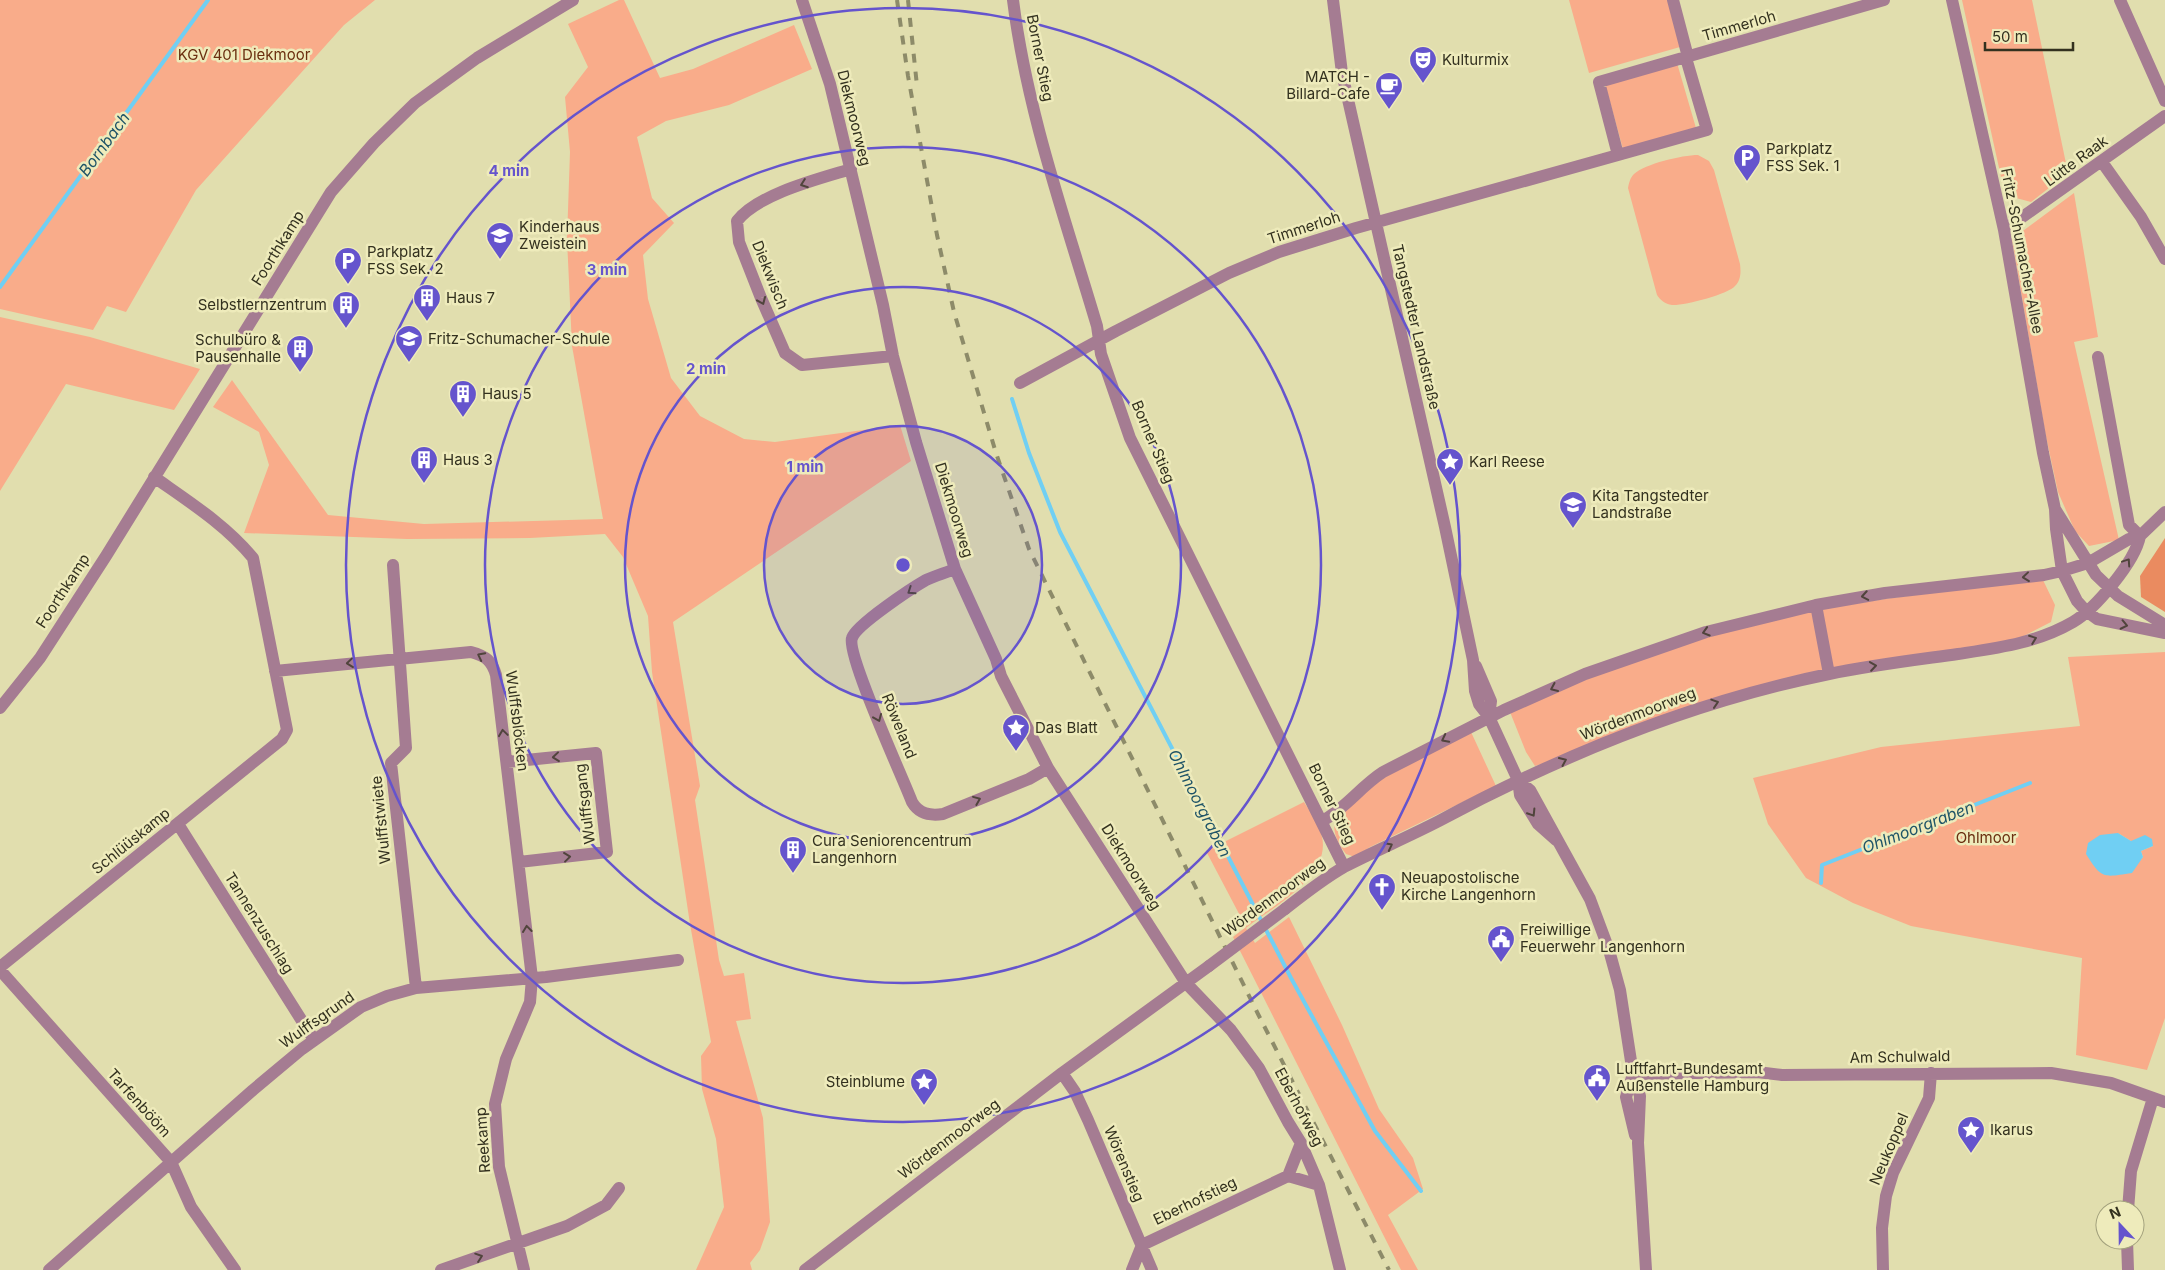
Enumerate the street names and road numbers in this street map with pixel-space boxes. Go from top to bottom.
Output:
street label: Timmerloh [1700,6,1778,45]
street label: Borner Stieg [1023,13,1058,103]
street label: Diekmoorweg [833,68,876,168]
street label: Lütte Raak [2040,131,2112,190]
street label: Fritz-Schumacher-Allee [1997,167,2048,335]
street label: Foorthkamp [247,207,308,289]
street label: Timmerloh [1265,207,1343,248]
street label: Diekwisch [748,238,793,312]
street label: Tangstedter Landstraße [1388,242,1445,411]
street label: Borner Stieg [1127,397,1179,486]
street label: Diekmoorweg [931,460,978,560]
street label: Foorthkamp [31,550,94,631]
street label: Wulffsblöcken [502,670,533,772]
street label: Wördenmoorweg [1577,683,1698,744]
street label: Röweland [878,690,921,761]
street label: Borner Stieg [1305,760,1360,848]
street label: Wulffsgang [570,763,599,845]
street label: Wulffstwiete [366,775,395,865]
street label: Schlüüskamp [88,803,174,878]
street label: Diekmoorweg [1097,820,1166,913]
street label: Wördenmoorweg [1219,853,1329,940]
street label: Tannenzuschlag [221,868,298,977]
street label: Wulffsgrund [276,987,358,1052]
street label: Am Schulwald [1849,1046,1951,1067]
street label: Tarfenbööm [104,1064,175,1141]
street label: Eberhofweg [1271,1064,1328,1149]
street label: Wördenmoorweg [894,1094,1003,1183]
street label: Reekamp [471,1106,494,1174]
street label: Neukoppel [1865,1110,1912,1188]
street label: Wörenstieg [1100,1123,1149,1205]
street label: Eberhofstieg [1150,1172,1240,1229]

